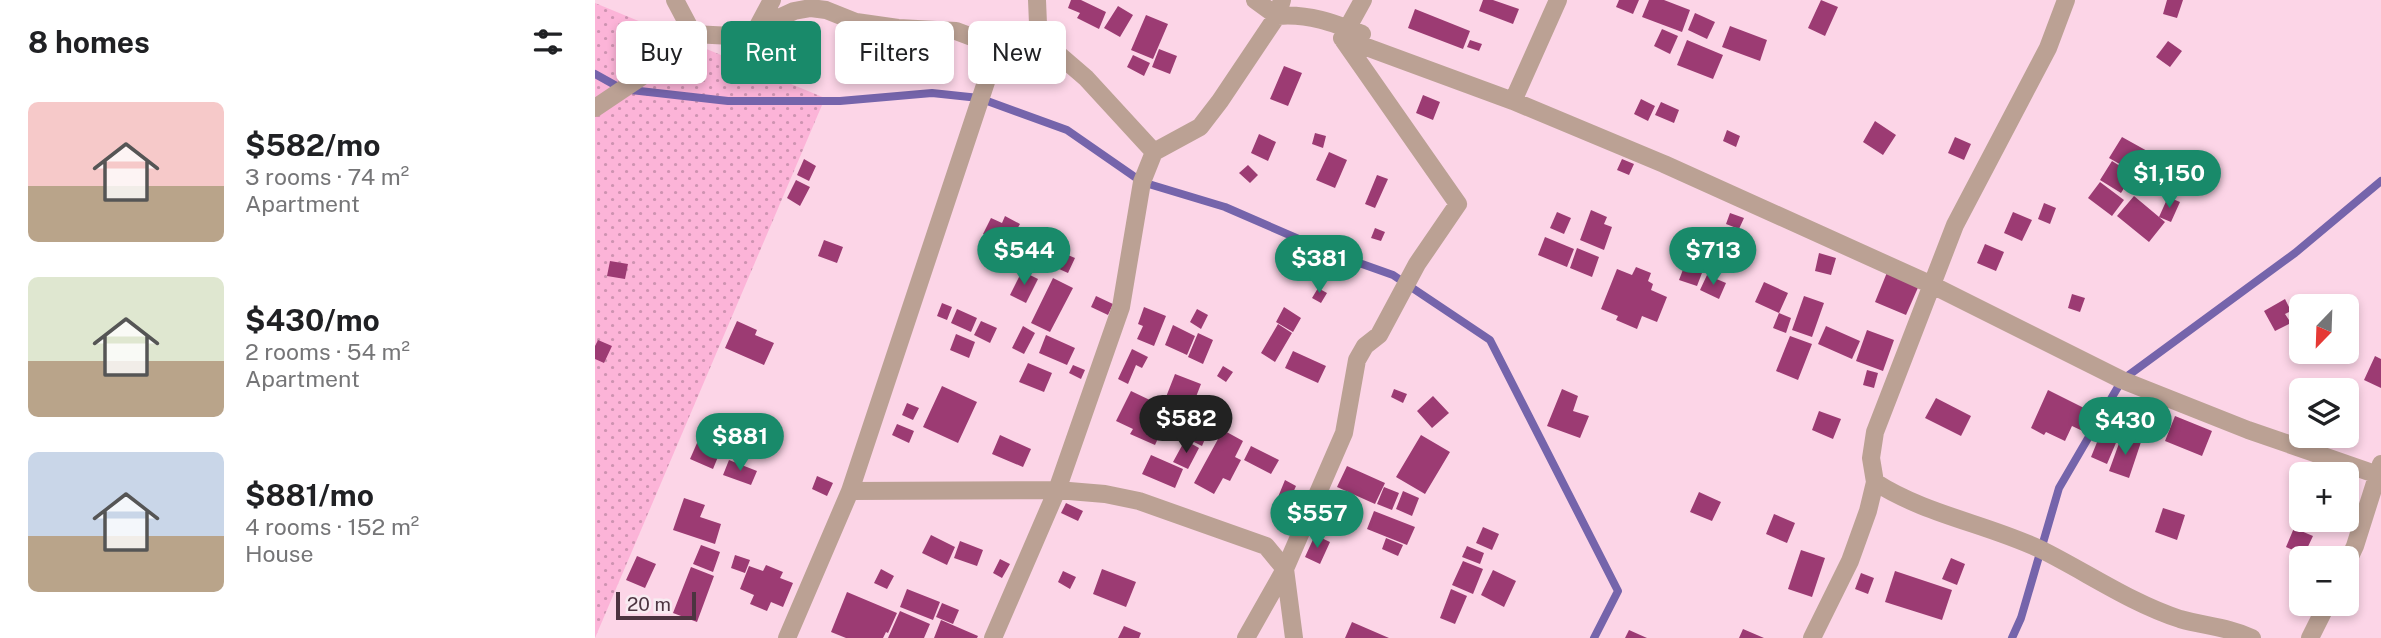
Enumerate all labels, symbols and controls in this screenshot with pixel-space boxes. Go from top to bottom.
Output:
chip: Buy [616,21,707,84]
chip: Rent [721,21,821,84]
chip: Filters [835,21,954,84]
chip: New [968,21,1066,84]
icon: filters [529,23,567,61]
text: 8 homes [28,24,150,60]
text: $582/mo [245,127,380,163]
icon: home [84,130,168,214]
pin: $1,150 [2112,150,2226,210]
text: $1,150 [2133,159,2205,186]
text: 3 rooms · 74 m² [245,163,409,190]
text: Apartment [245,190,360,217]
pin: $544 [983,228,1065,287]
pin: $713 [1672,228,1754,287]
text: $544 [993,236,1055,263]
pin: $381 [1278,236,1360,295]
text: $713 [1685,236,1741,263]
text: $381 [1291,244,1347,271]
north arrow [2289,294,2359,364]
map controls [2289,294,2359,616]
text: $430/mo [245,302,380,338]
icon: home [84,305,168,389]
text: 2 rooms · 54 m² [245,338,410,365]
text: Apartment [245,365,360,392]
button: layers [2289,378,2359,448]
pin: $582 [1145,396,1227,455]
pin: $430 [2084,398,2166,457]
text: $582 [1155,404,1217,431]
text: $430 [2095,406,2155,433]
pin: $881 [699,414,781,473]
text: $881 [712,422,768,449]
button: + [2289,462,2359,532]
text: $881/mo [245,477,374,513]
icon: home [84,480,168,564]
pin: $557 [1276,490,1358,550]
text: $557 [1286,499,1348,526]
text: 4 rooms · 152 m² [245,513,419,540]
text: House [245,540,313,567]
button: − [2289,546,2359,616]
scale bar [616,589,697,621]
text: 20 m [627,593,671,615]

